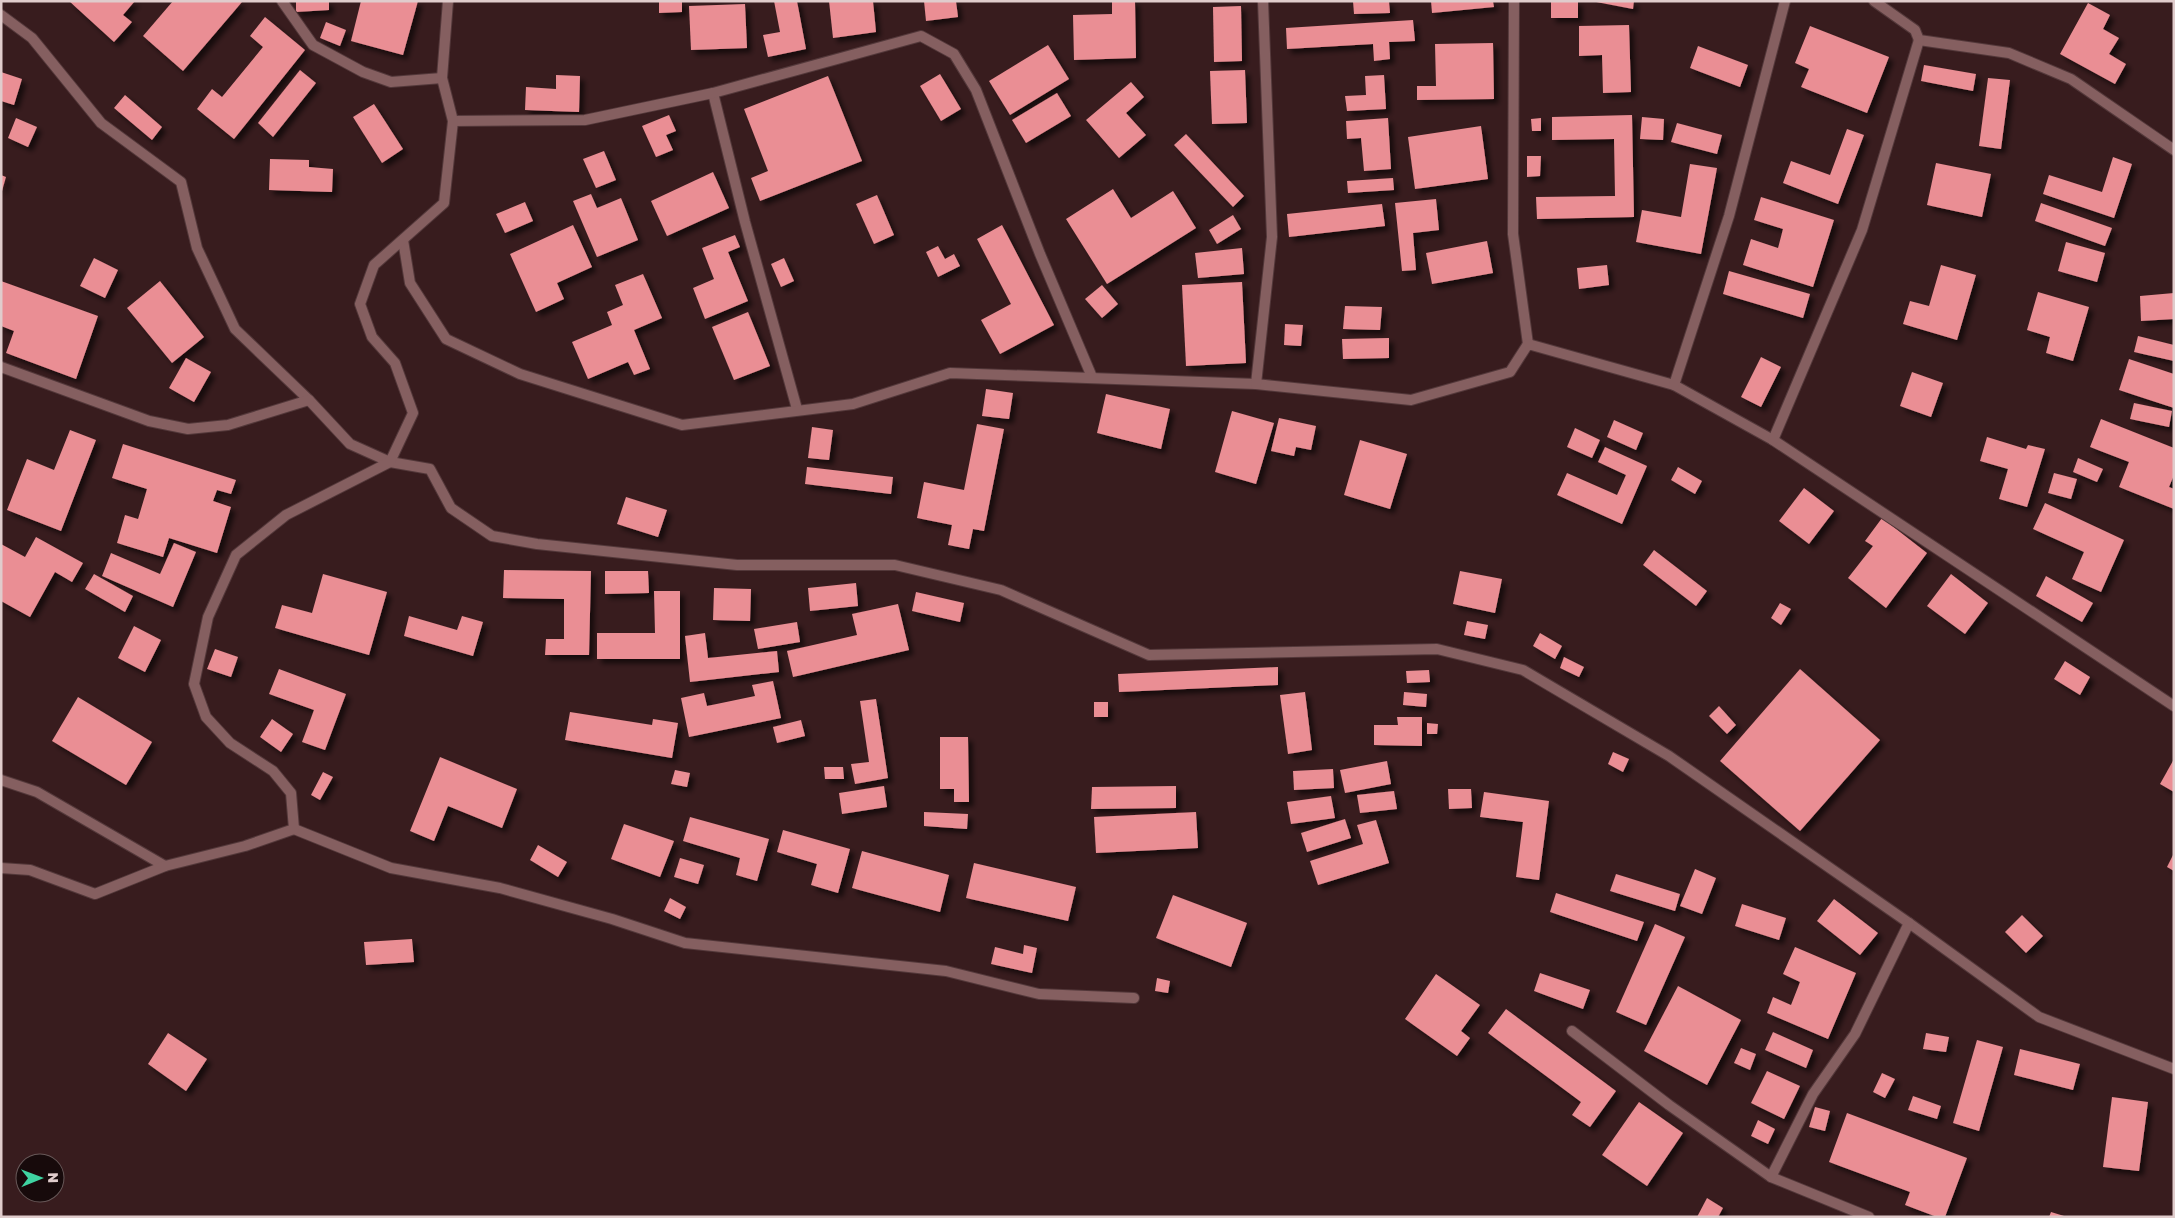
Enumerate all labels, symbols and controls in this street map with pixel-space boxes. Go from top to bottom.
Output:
north arrow [15,1153,65,1203]
text: N [45,1172,62,1183]

